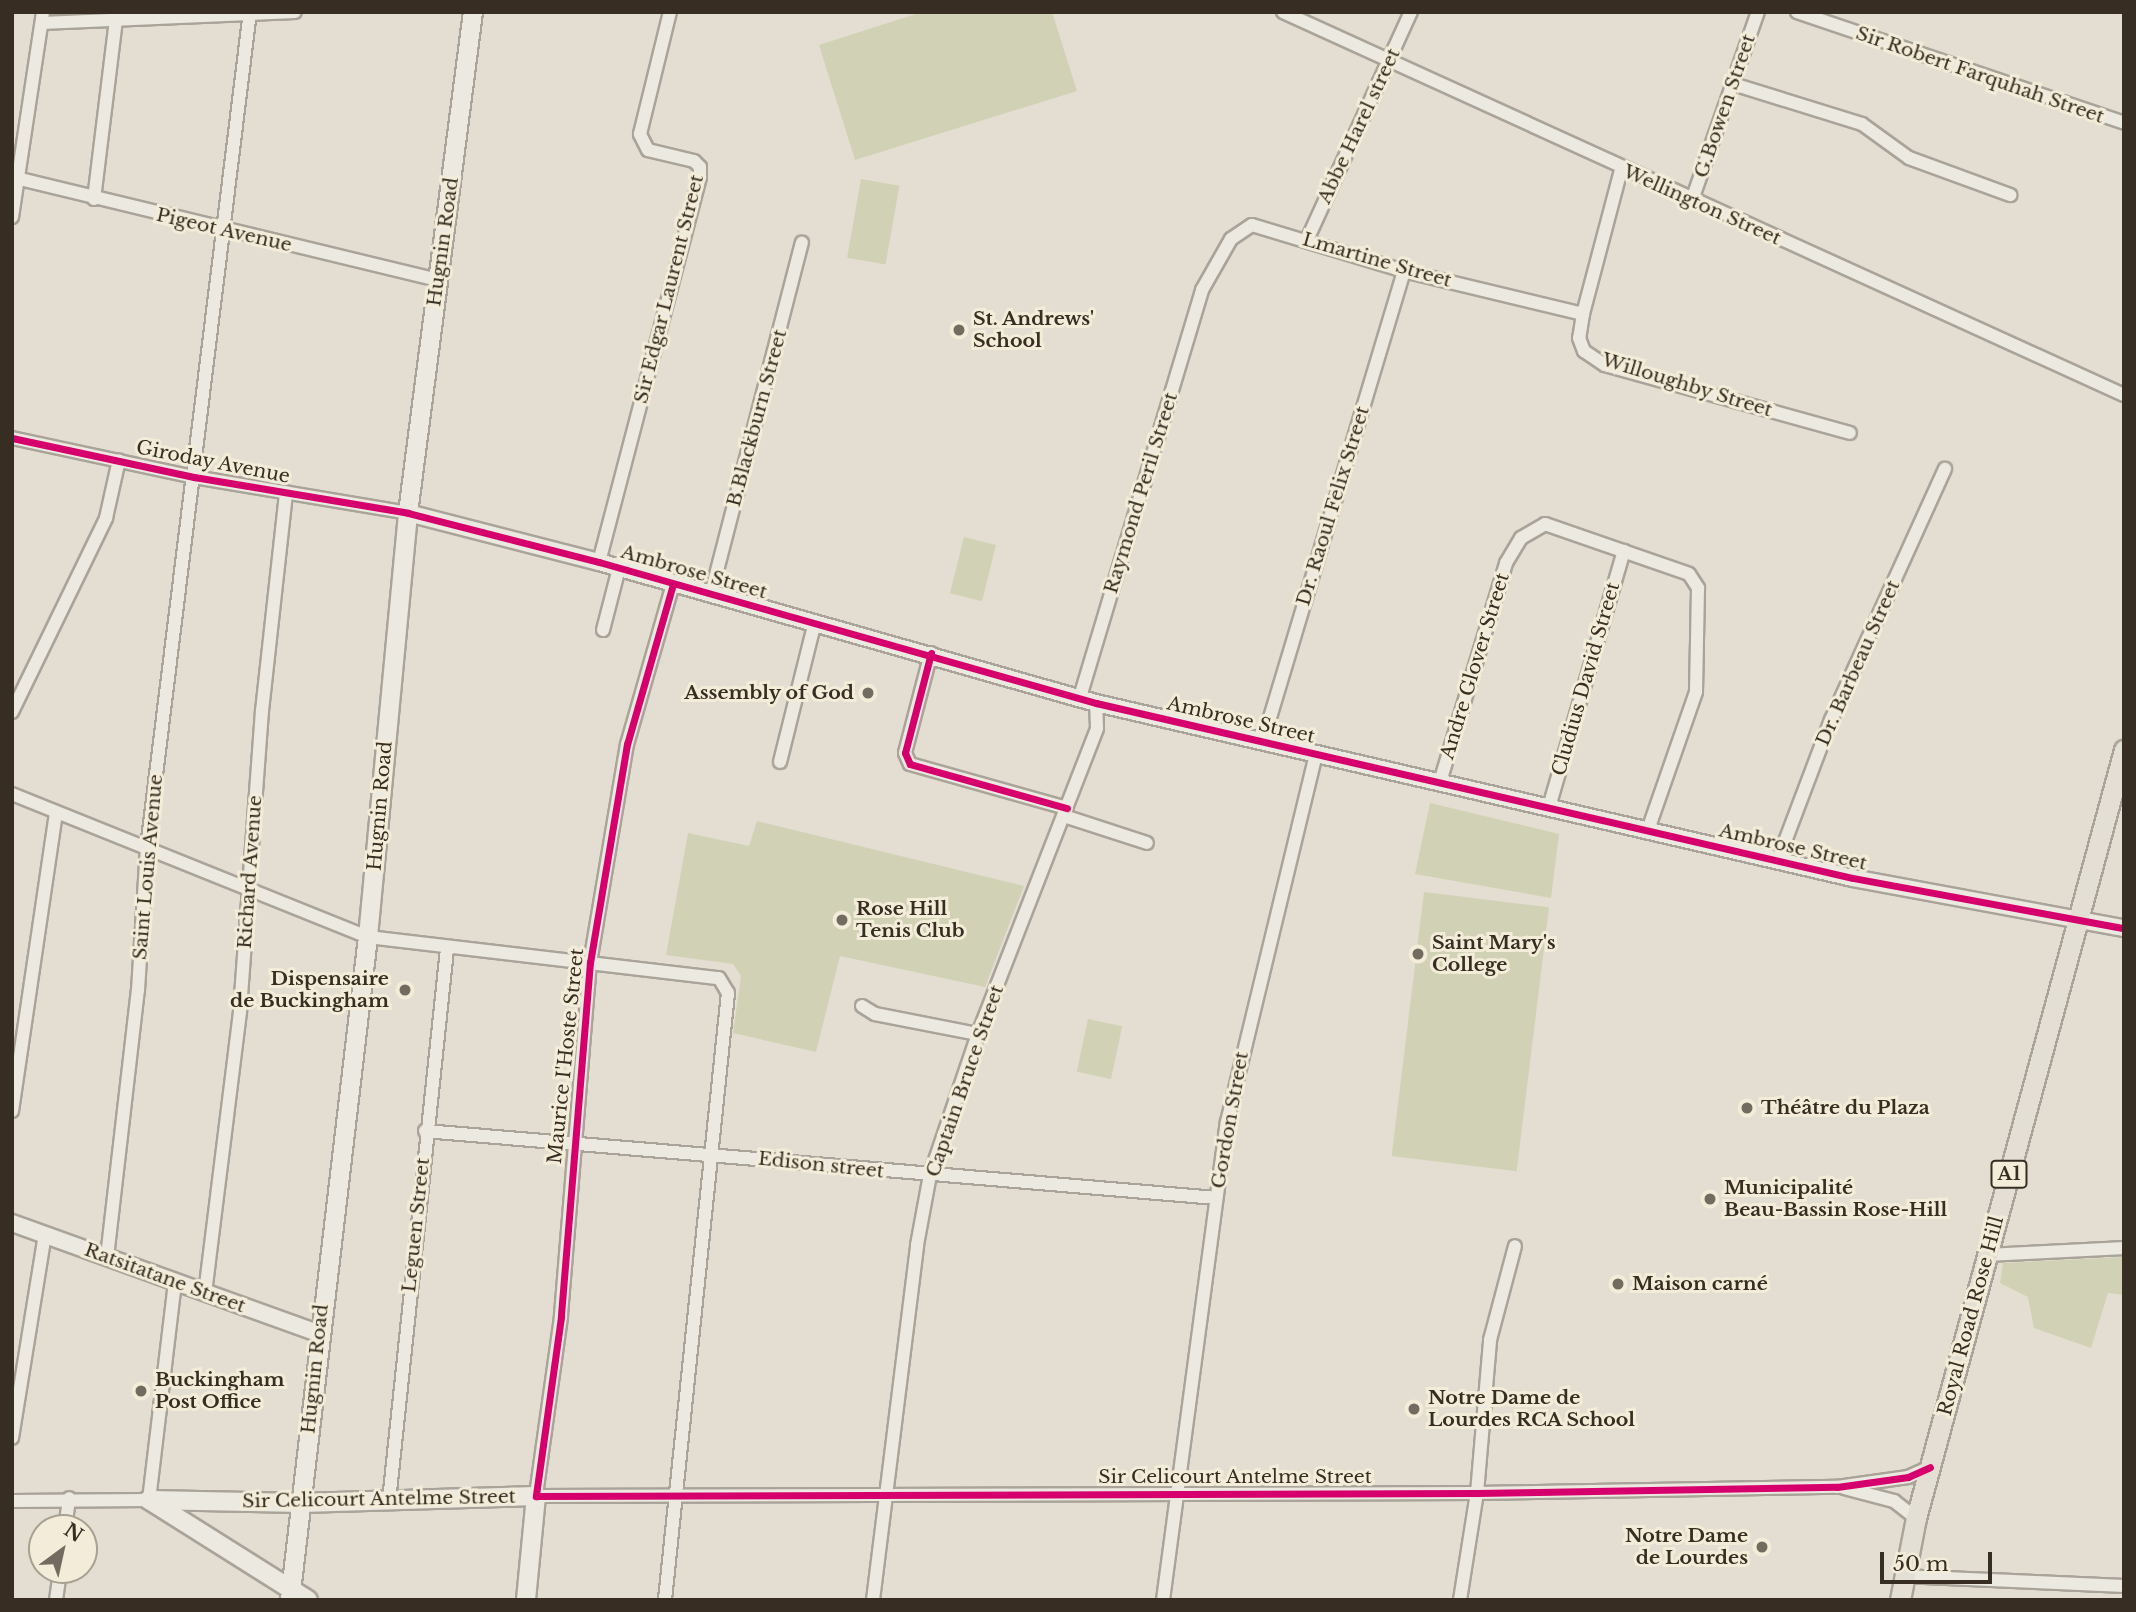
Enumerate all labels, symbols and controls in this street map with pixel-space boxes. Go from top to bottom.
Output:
street label: Sir Robert Farquhah Street [1853,22,2107,128]
street label: G.Bowen Street [1690,31,1760,181]
street label: Abbe Harel street [1313,45,1405,207]
street label: Wellington Street [1620,160,1784,250]
street label: Sir Edgar Laurent Street [629,172,709,406]
street label: Hugnin Road [423,176,463,308]
street label: Pigeot Avenue [154,203,294,257]
street label: Lmartine Street [1300,228,1454,292]
place label: St. Andrews' School [973,308,1095,352]
marker: St. Andrews' School [951,322,967,338]
street label: B.Blackburn Street [722,327,792,509]
street label: Willoughby Street [1599,348,1775,422]
street label: Raymond Peril Street [1100,390,1182,596]
street label: Dr. Raoul Felix Street [1292,403,1374,609]
street label: Giroday Avenue [134,436,292,488]
street label: Ambrose Street [618,540,770,604]
street label: Andre Glover Street [1436,570,1514,762]
street label: Dr. Barbeau Street [1811,577,1905,749]
street label: Cludius David Street [1547,579,1625,779]
place label: Assembly of God [684,682,854,704]
marker: Assembly of God [860,685,876,701]
street label: Ambrose Street [1165,692,1317,748]
street label: Hugnin Road [363,740,397,872]
street label: Saint Louis Avenue [129,773,167,961]
street label: Richard Avenue [233,794,267,950]
street label: Ambrose Street [1717,819,1869,875]
place label: Rose Hill Tenis Club [856,898,965,942]
marker: Rose Hill Tenis Club [834,912,850,928]
place label: Saint Mary's College [1432,932,1556,976]
marker: Saint Mary's College [1410,946,1426,962]
street label: Maurice I'Hoste Street [543,947,589,1165]
place label: Dispensaire de Buckingham [230,968,389,1012]
marker: Dispensaire de Buckingham [395,980,415,1000]
street label: Captain Bruce Street [921,982,1009,1180]
street label: Gordon Street [1207,1050,1253,1190]
place label: Théâtre du Plaza [1761,1097,1930,1119]
marker: Théâtre du Plaza [1739,1100,1755,1116]
street label: Edison street [757,1147,885,1183]
street label: Leguen Street [398,1156,434,1294]
road number: A1 [1990,1160,2028,1189]
place label: Municipalité Beau-Bassin Rose-Hill [1724,1177,1947,1221]
marker: Municipalité Beau-Bassin Rose-Hill [1702,1191,1718,1207]
street label: Royal Road Rose Hill [1933,1214,2009,1418]
street label: Ratsitatane Street [81,1238,249,1318]
place label: Maison carné [1632,1273,1768,1295]
marker: Maison carné [1610,1276,1626,1292]
street label: Hugnin Road [297,1303,333,1435]
place label: Buckingham Post Office [155,1369,285,1413]
marker: Buckingham Post Office [133,1383,149,1399]
place label: Notre Dame de Lourdes RCA School [1428,1387,1636,1431]
marker: Notre Dame de Lourdes RCA School [1406,1401,1422,1417]
street label: Sir Celicourt Antelme Street [1098,1466,1372,1488]
street label: Sir Celicourt Antelme Street [241,1485,517,1513]
north arrow [28,1514,98,1584]
text: N [60,1518,87,1547]
place label: Notre Dame de Lourdes [1625,1525,1748,1569]
scale bar [1884,1538,1996,1582]
marker: Notre Dame de Lourdes [1754,1539,1770,1555]
text: 50 m [1893,1551,1948,1577]

